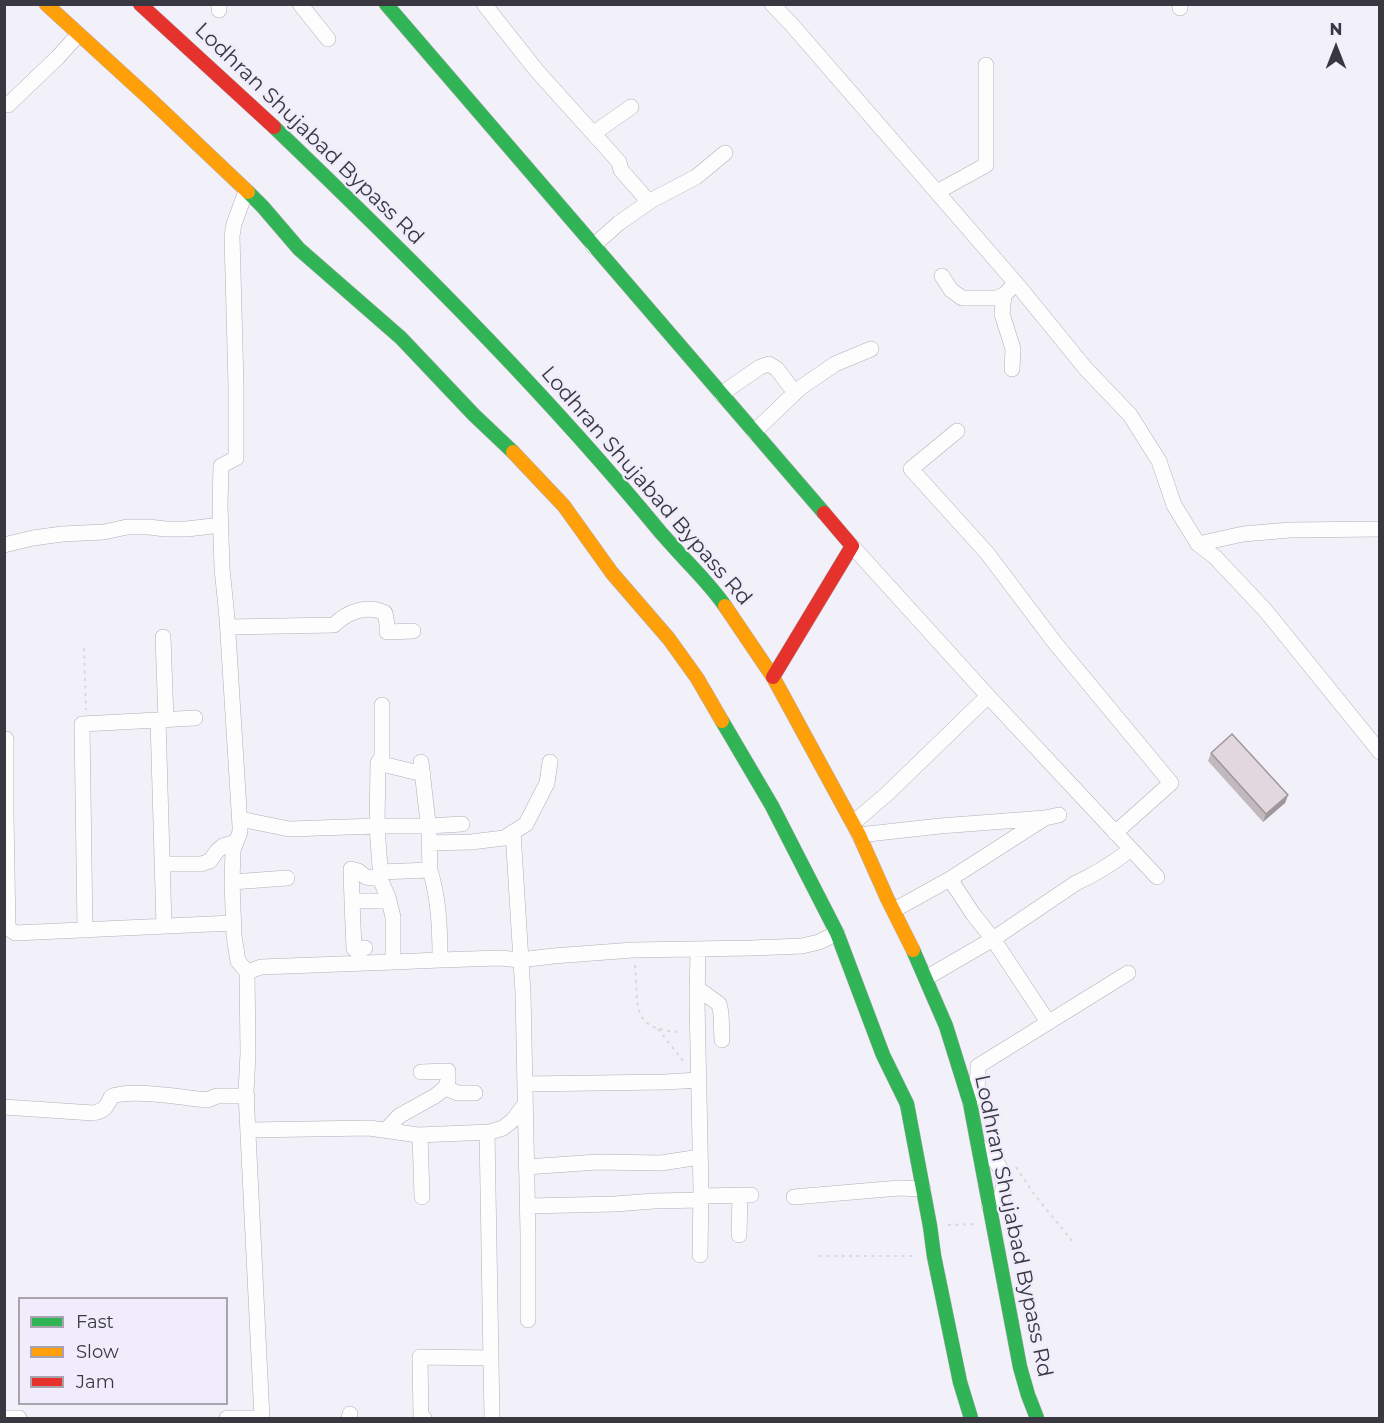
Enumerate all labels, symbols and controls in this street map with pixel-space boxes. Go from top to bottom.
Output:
street label: Lodhran Shujabad Bypass Rd [189,18,429,250]
north arrow [1306,18,1366,78]
text: N [1330,20,1342,39]
street label: Lodhran Shujabad Bypass Rd [535,361,757,611]
street label: Lodhran Shujabad Bypass Rd [969,1073,1057,1379]
legend [18,1297,228,1405]
text: Fast [76,1311,114,1333]
text: Slow [76,1341,119,1363]
text: Jam [76,1371,115,1393]

